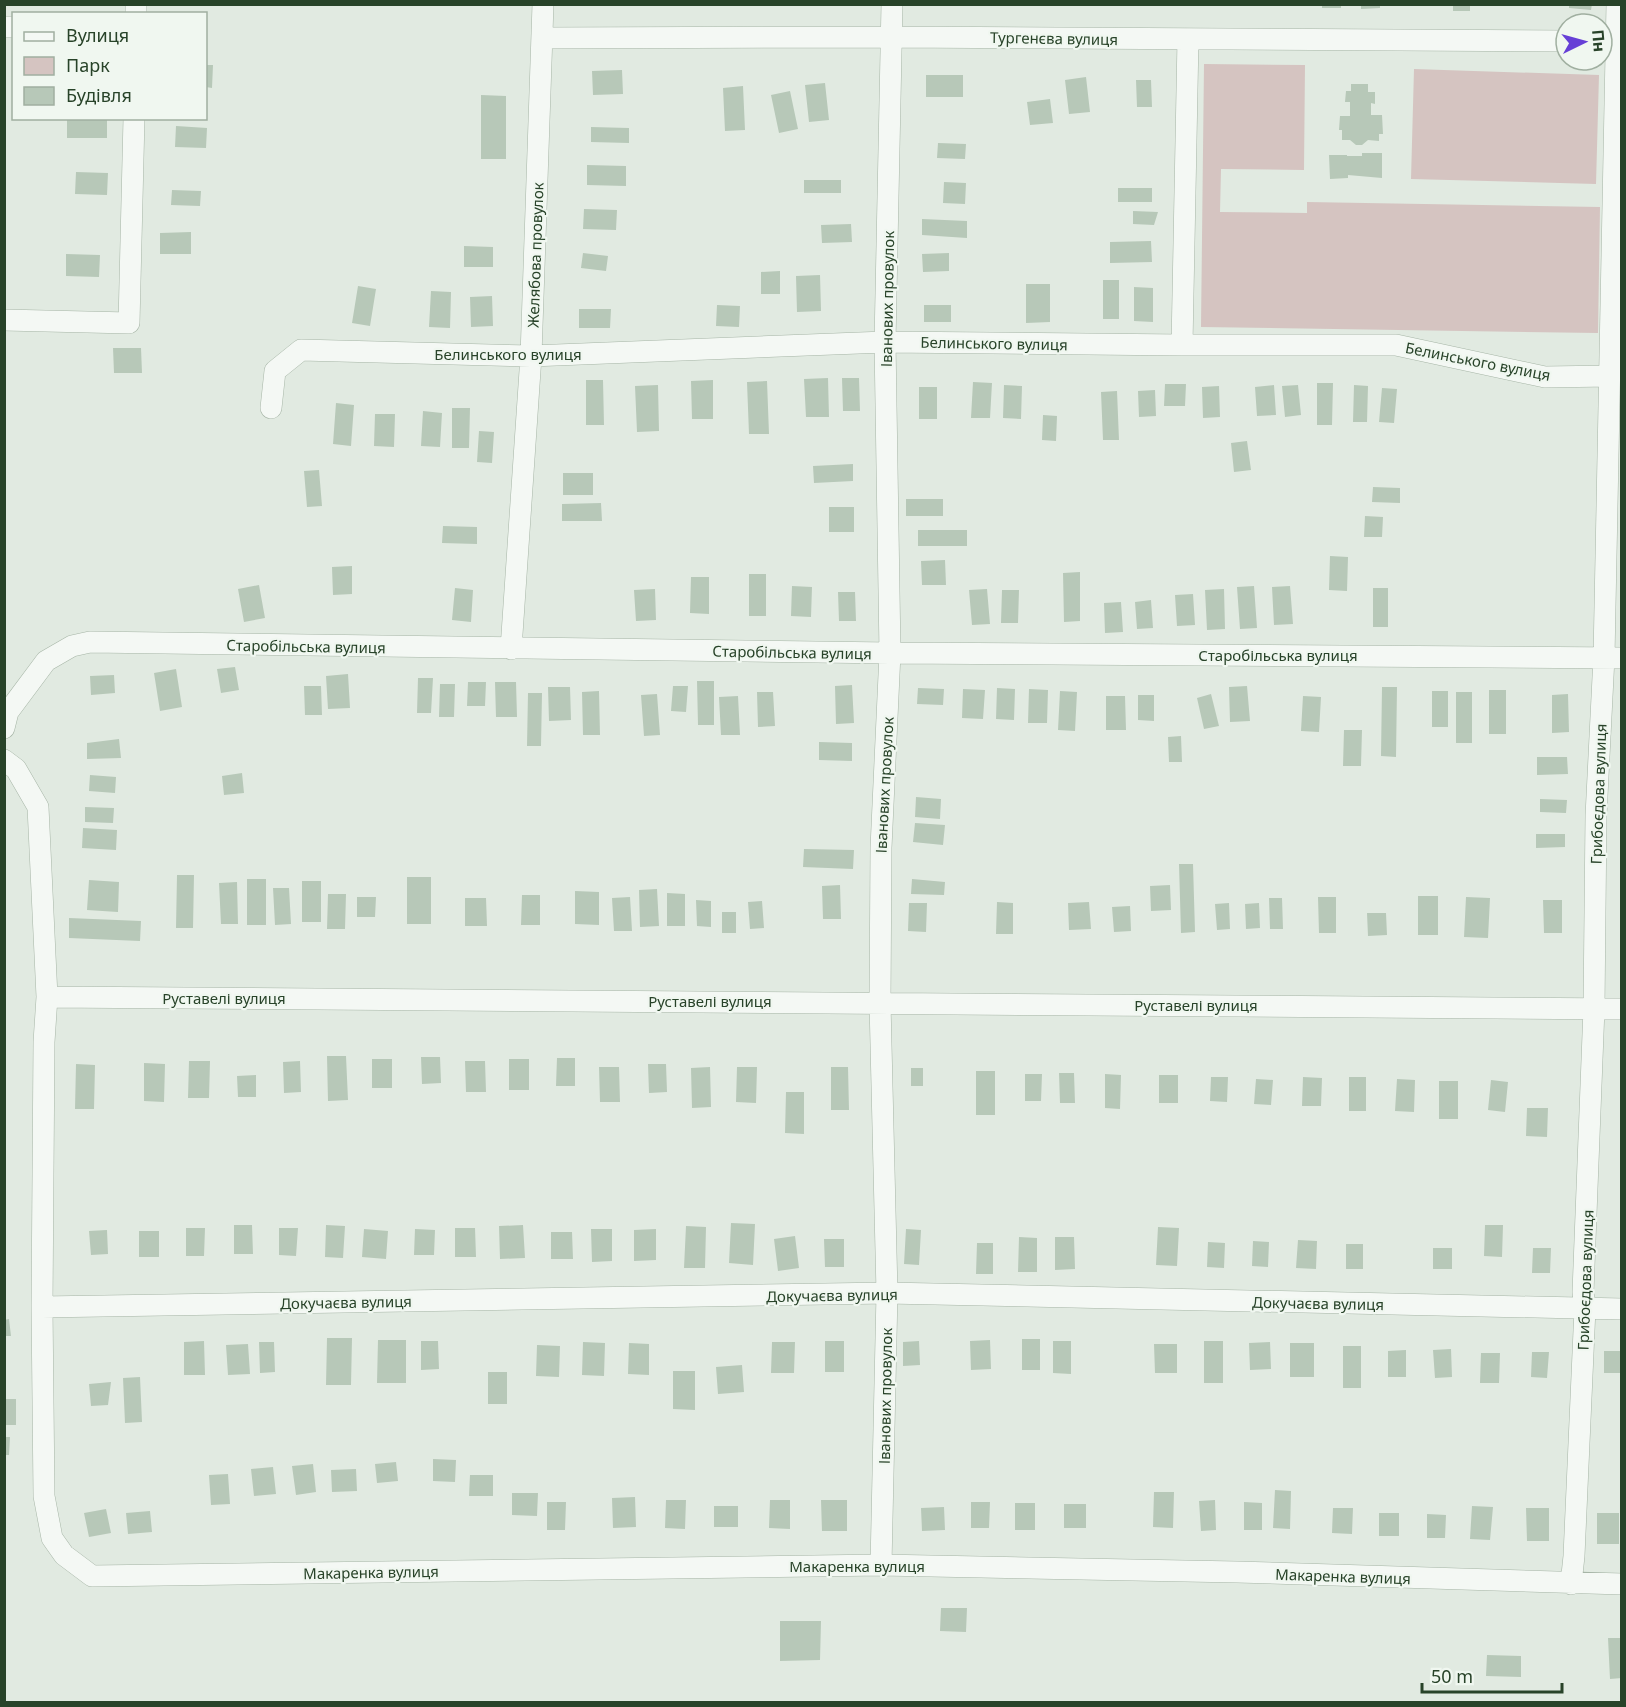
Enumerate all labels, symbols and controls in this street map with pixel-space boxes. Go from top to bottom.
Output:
legend [12,12,207,120]
north arrow [1554,12,1614,72]
text: Вулиця [66,23,129,47]
street label: Тургенєва вулиця [990,27,1118,49]
text: Пн [1587,28,1611,53]
text: Парк [66,53,110,77]
text: Будівля [66,83,132,107]
street label: Желябова провулок [522,182,548,328]
street label: Іванових провулок [876,231,898,367]
street label: Белинського вулиця [920,332,1068,354]
street label: Белинського вулиця [1404,337,1552,385]
street label: Белинського вулиця [434,344,582,364]
street label: Старобільська вулиця [226,635,386,657]
street label: Старобільська вулиця [712,641,872,663]
street label: Старобільська вулиця [1198,645,1358,665]
street label: Іванових провулок [870,716,898,854]
street label: Грибоєдова вулиця [1586,723,1610,865]
street label: Руставелі вулиця [162,988,286,1008]
street label: Руставелі вулиця [648,991,772,1011]
street label: Руставелі вулиця [1134,995,1258,1015]
street label: Грибоєдова вулиця [1573,1209,1597,1351]
street label: Докучаєва вулиця [766,1284,898,1306]
street label: Докучаєва вулиця [280,1291,412,1313]
street label: Докучаєва вулиця [1252,1292,1384,1314]
street label: Іванових провулок [874,1328,896,1464]
street label: Макаренка вулиця [789,1556,925,1576]
street label: Макаренка вулиця [303,1561,439,1583]
street label: Макаренка вулиця [1275,1564,1411,1588]
scale bar [1422,1656,1562,1694]
text: 50 m [1431,1664,1473,1688]

